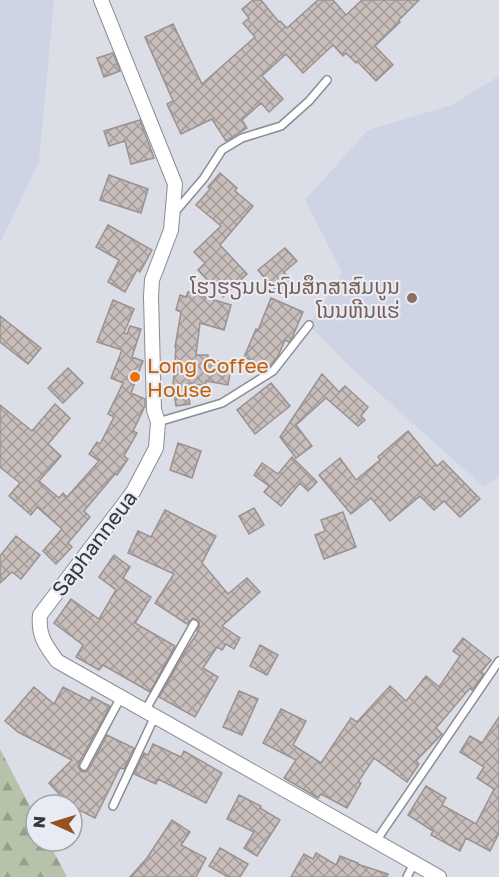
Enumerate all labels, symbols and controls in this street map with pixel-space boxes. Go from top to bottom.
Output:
place label: ໂຮງຮຽນປະຖົມສຶກສາສົມບູນ ໂນນຫີນແຮ່ [190,273,400,323]
marker: ໂຮງຮຽນປະຖົມສຶກສາສົມບູນ ໂນນຫີນແຮ່ [405,291,419,305]
place label: Long Coffee House [147,352,269,402]
marker: Long Coffee House [128,370,142,384]
street label: Saphanneua [46,485,142,601]
north arrow [24,793,84,853]
text: N [29,815,49,829]

